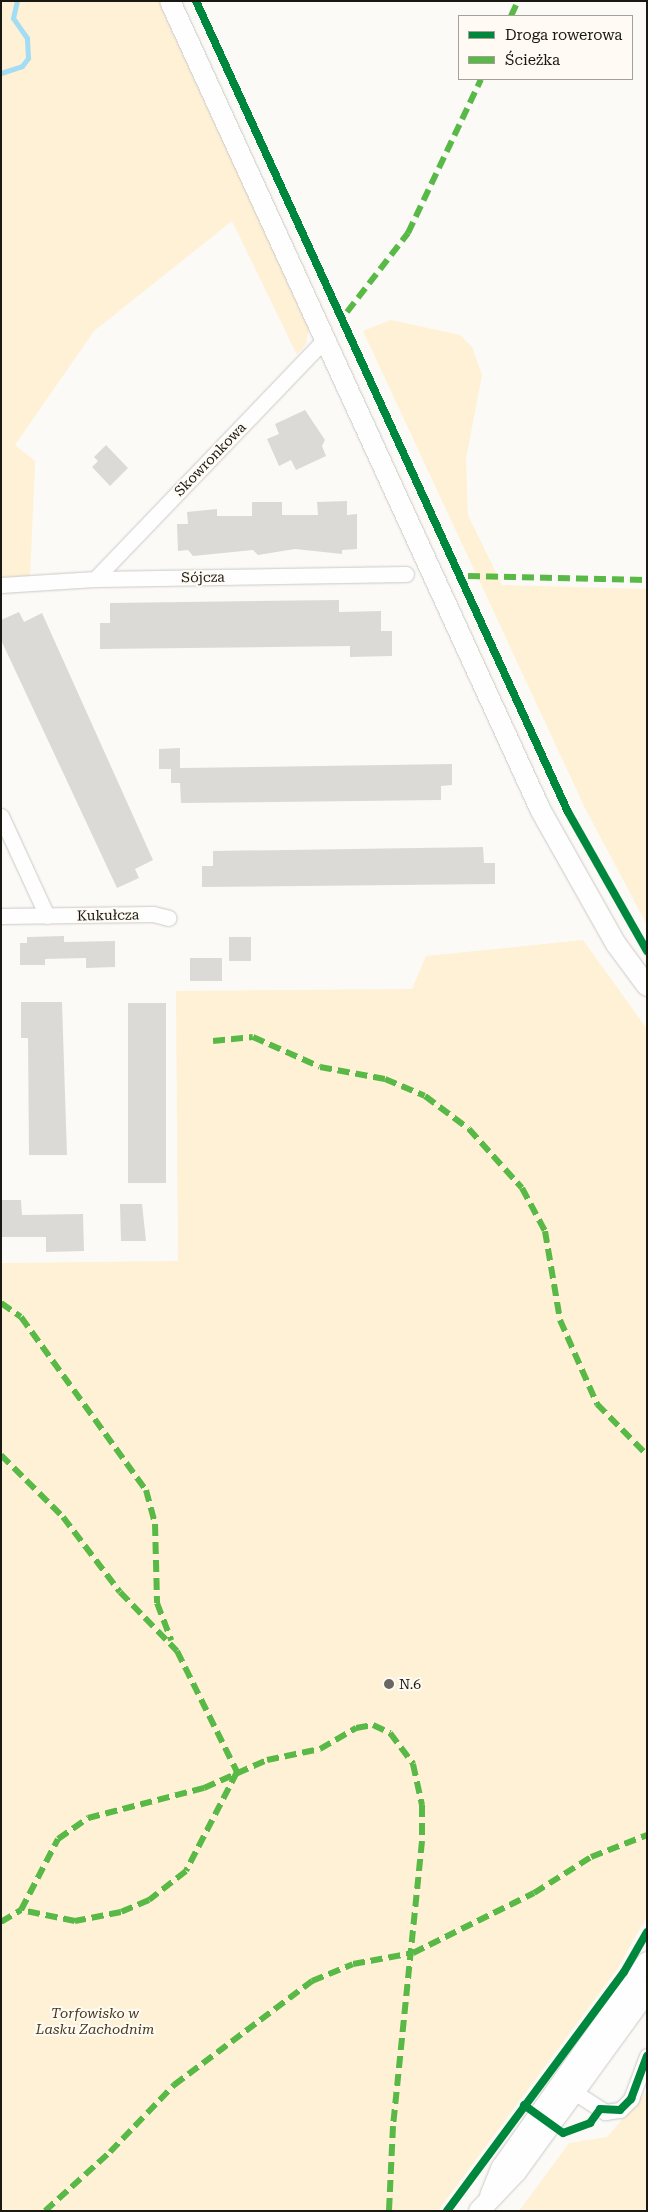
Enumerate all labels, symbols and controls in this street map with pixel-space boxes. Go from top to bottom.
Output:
legend [458,15,633,80]
text: Droga rowerowa [505,26,622,44]
text: Ścieżka [505,51,560,69]
street label: Skowronkowa [171,419,249,499]
street label: Sójcza [181,568,225,586]
street label: Kukułcza [77,906,139,924]
place label: N.6 [399,1676,421,1692]
marker: N.6 [383,1678,395,1690]
park label: Torfowisko w Lasku Zachodnim [36,2005,154,2038]

